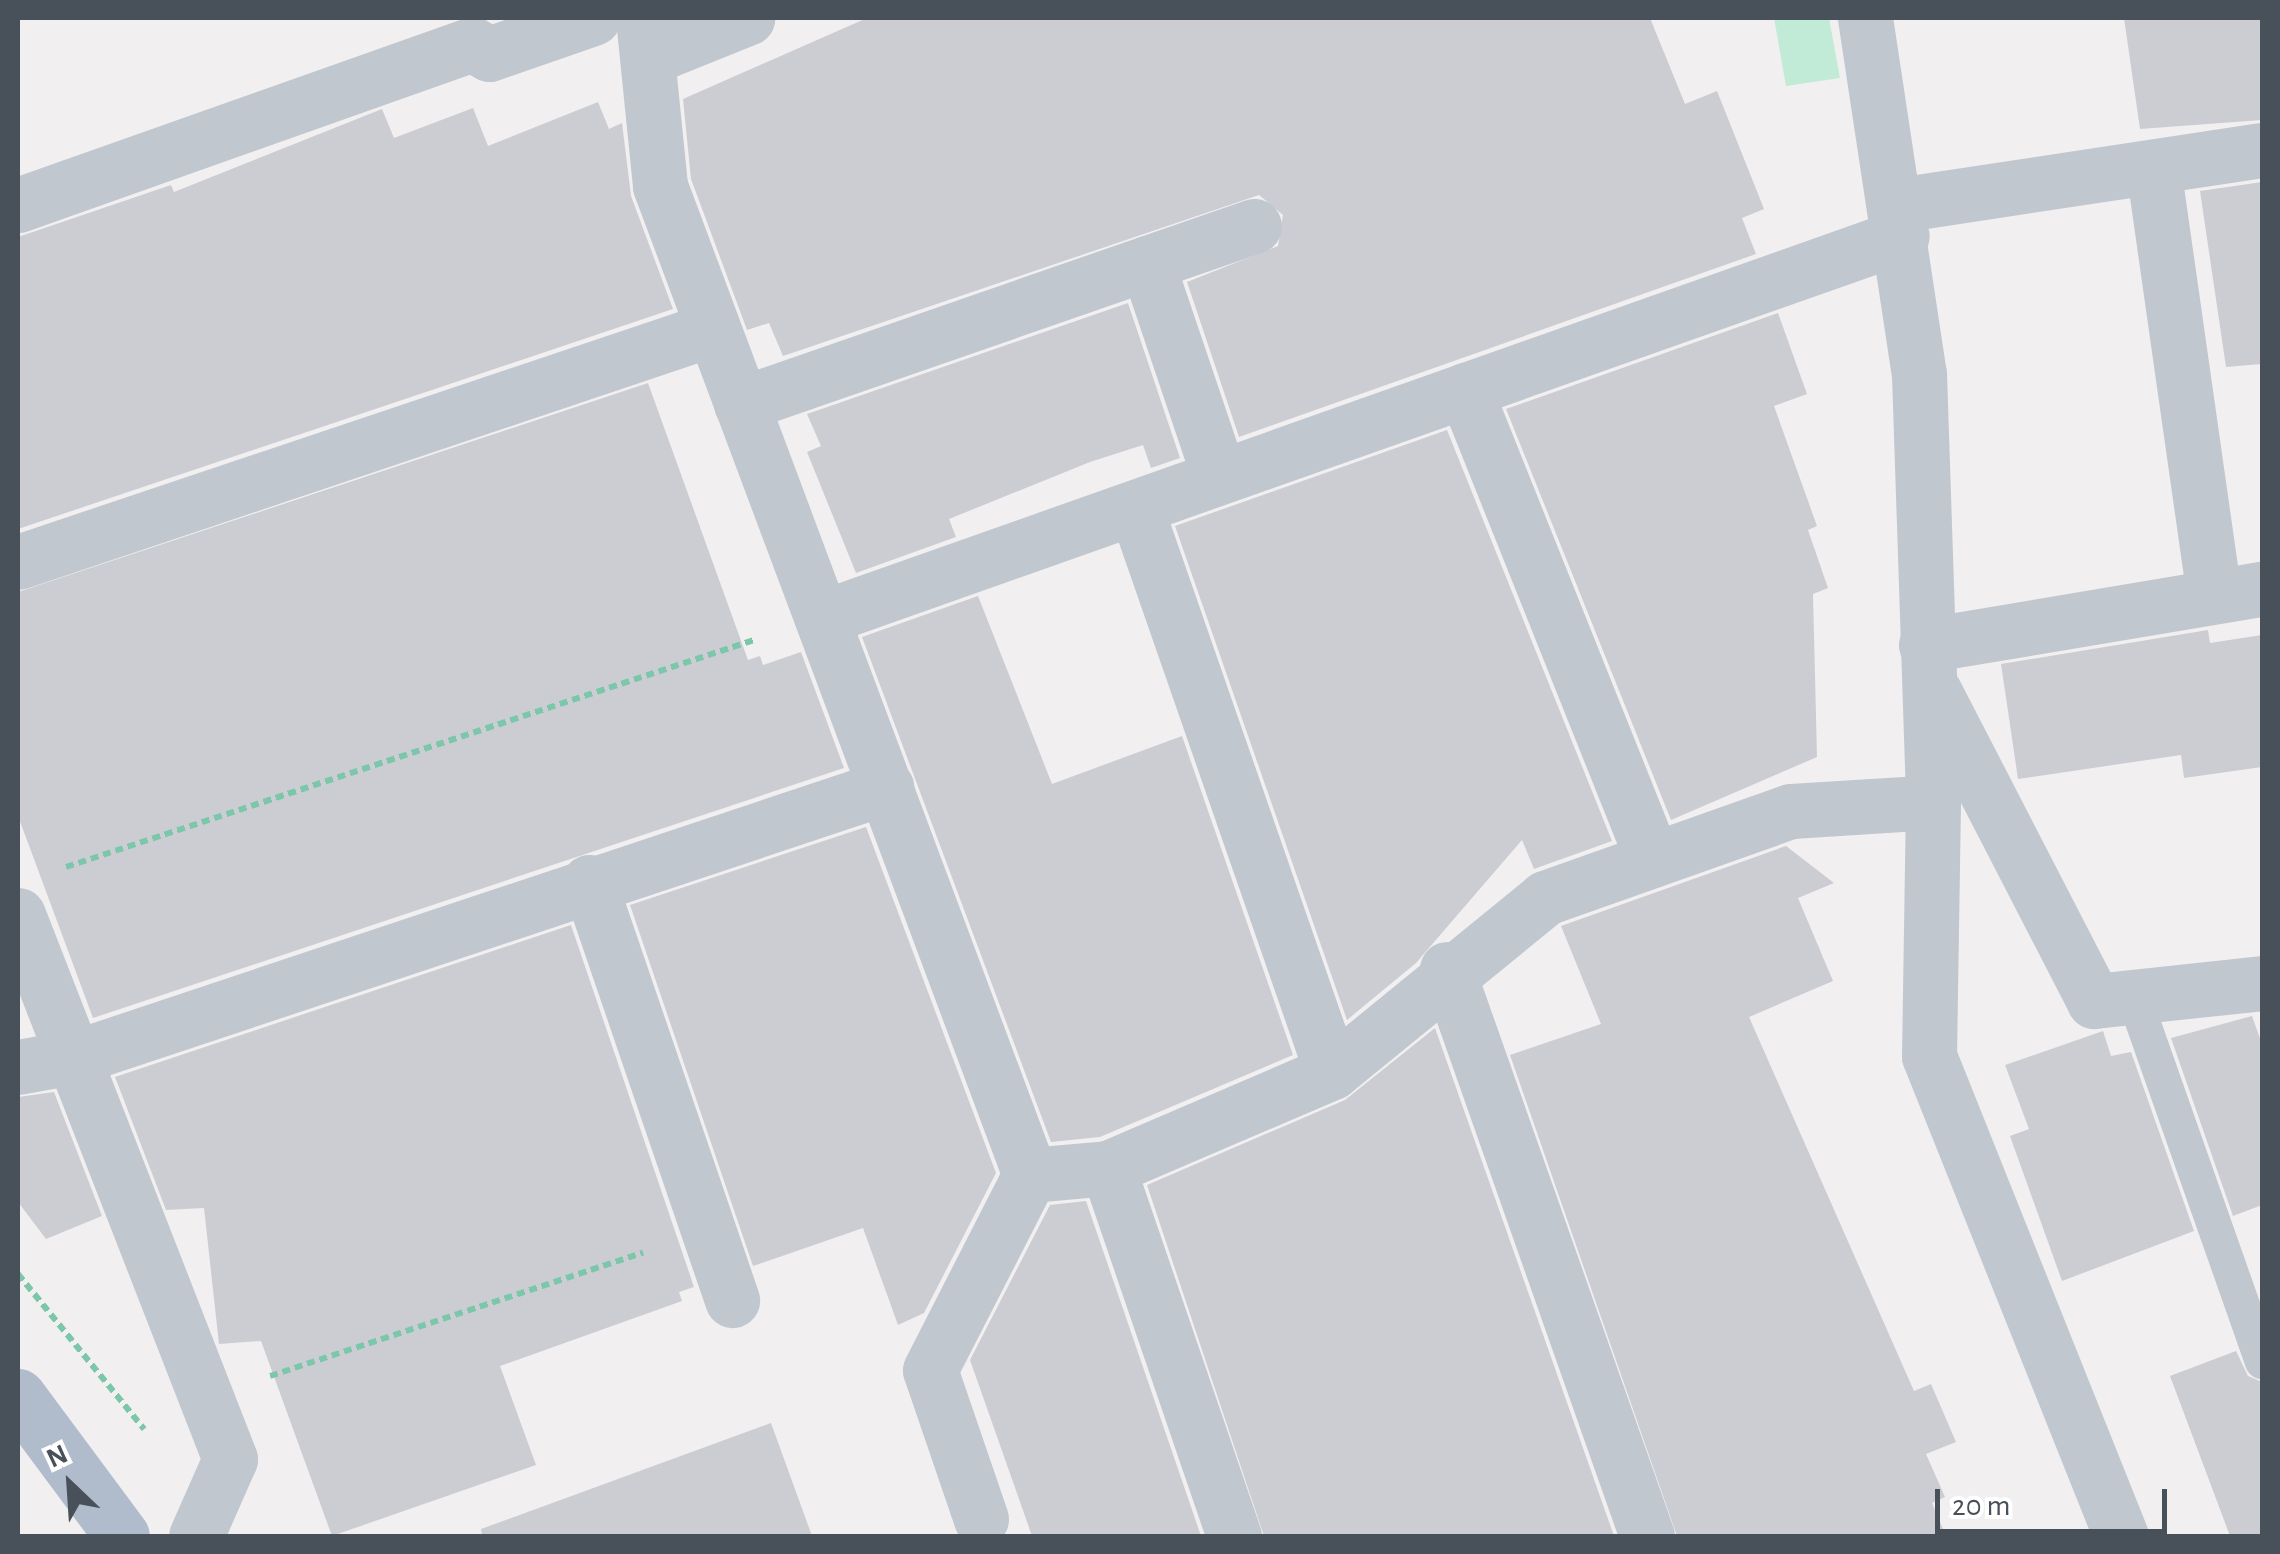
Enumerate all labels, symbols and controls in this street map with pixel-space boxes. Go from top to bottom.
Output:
north arrow [20,1434,120,1534]
text: N [43,1440,72,1474]
scale bar [1940,1469,2172,1531]
text: 20 m [1952,1491,2010,1521]

